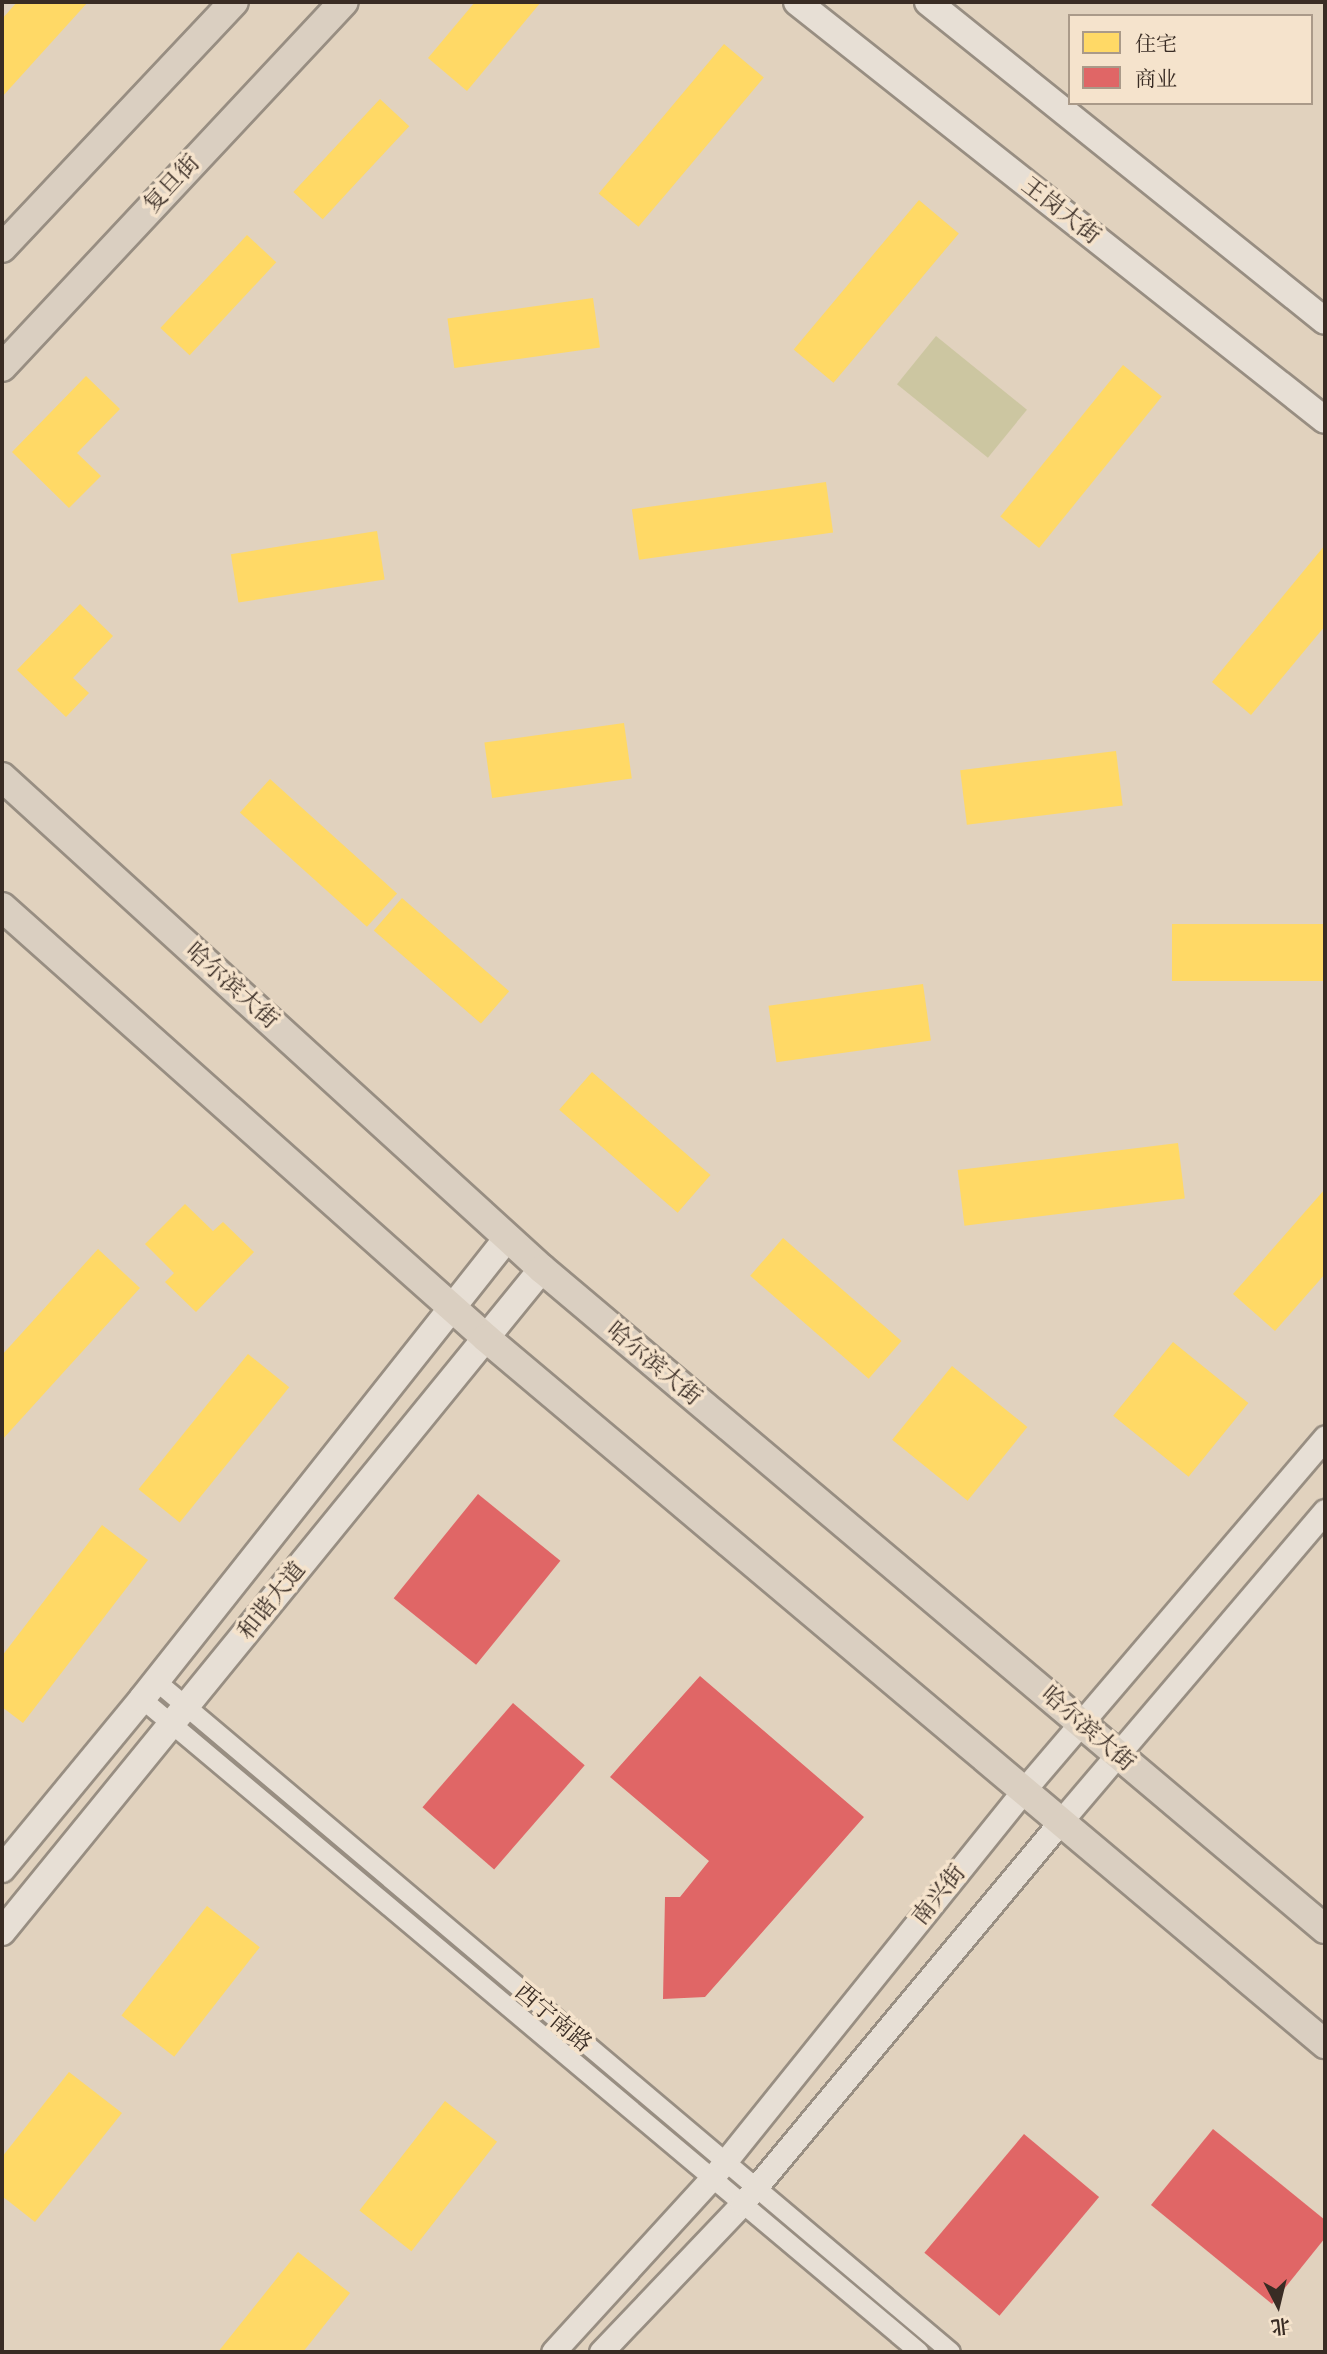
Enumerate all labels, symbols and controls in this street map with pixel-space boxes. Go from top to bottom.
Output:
legend [1068,14,1313,105]
text: 住宅 [1135,30,1177,59]
text: 商业 [1135,65,1177,94]
street label: 复旦街 [138,149,206,219]
street label: 王岗大街 [1016,172,1106,250]
street label: 哈尔滨大街 [180,937,284,1035]
street label: 哈尔滨大街 [601,1316,707,1412]
street label: 和谐大道 [232,1557,312,1645]
street label: 哈尔滨大街 [1036,1681,1140,1777]
street label: 南兴街 [907,1860,971,1930]
street label: 西宁南路 [509,1978,597,2058]
north arrow [1243,2270,1313,2340]
text: 北 [1270,2312,1292,2340]

